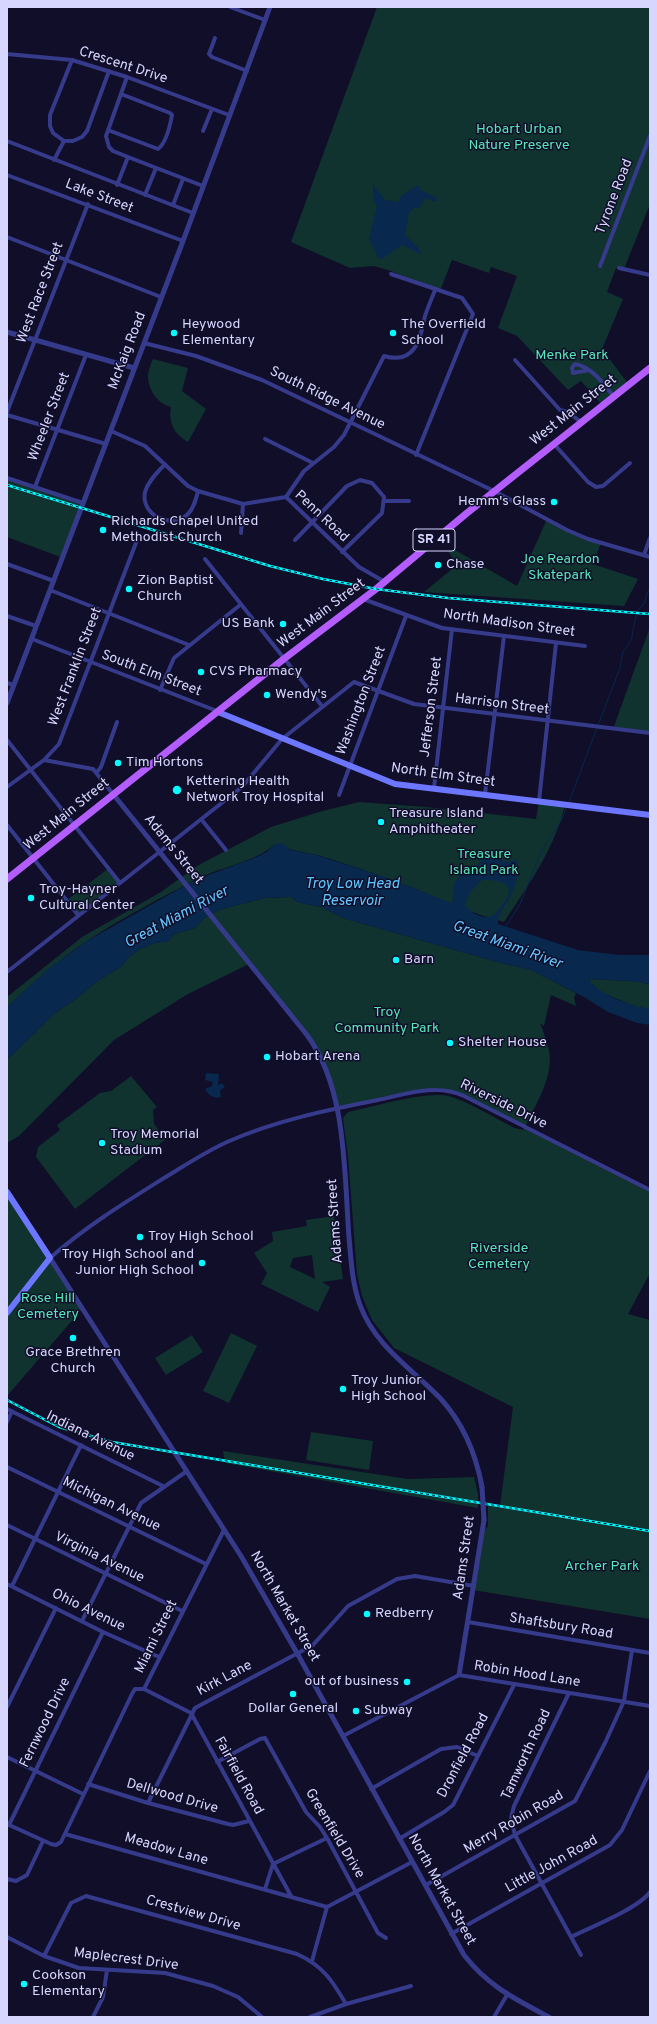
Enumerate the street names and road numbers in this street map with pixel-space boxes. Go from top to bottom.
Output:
street label: Crescent Drive [77,44,169,88]
street label: Tyrone Road [593,157,637,237]
street label: Lake Street [63,176,135,218]
street label: West Race Street [14,240,68,346]
street label: McKaig Road [105,310,151,392]
street label: South Ridge Avenue [267,364,387,434]
street label: Wheeler Street [25,370,75,464]
street label: West Main Street [527,372,621,450]
street label: Penn Road [290,488,352,546]
road number: SR 41 [413,529,455,551]
street label: West Main Street [275,576,369,652]
street label: West Franklin Street [46,605,106,729]
street label: North Madison Street [442,606,576,642]
street label: Washington Street [333,644,391,758]
street label: South Elm Street [99,647,203,701]
street label: Jefferson Street [417,656,447,758]
street label: Harrison Street [454,691,550,719]
street label: North Elm Street [390,760,496,792]
street label: West Main Street [21,775,113,855]
street label: Adams Street [140,812,206,888]
street label: Riverside Drive [457,1077,549,1133]
street label: Adams Street [325,1178,347,1264]
street label: Indiana Avenue [43,1408,137,1466]
street label: Michigan Avenue [59,1474,163,1536]
street label: Adams Street [451,1515,479,1601]
street label: Virginia Avenue [51,1529,147,1587]
street label: North Market Street [246,1549,322,1665]
street label: Ohio Avenue [49,1586,127,1636]
street label: Miami Street [132,1598,182,1676]
street label: Shaftsbury Road [508,1611,614,1643]
street label: Kirk Lane [195,1658,255,1700]
street label: Robin Hood Lane [473,1658,581,1692]
street label: Fernwood Drive [17,1675,75,1771]
street label: Tamworth Road [499,1707,555,1803]
street label: Dronfield Road [435,1711,493,1801]
street label: Fairfield Road [210,1734,266,1818]
street label: Dellwood Drive [124,1776,220,1818]
street label: Greenfield Drive [301,1786,367,1882]
street label: Merry Robin Road [461,1788,567,1858]
street label: Meadow Lane [122,1830,210,1870]
street label: North Market Street [403,1831,479,1949]
street label: Little John Road [503,1833,601,1897]
street label: Crestview Drive [144,1892,242,1936]
street label: Maplecrest Drive [73,1945,179,1975]

